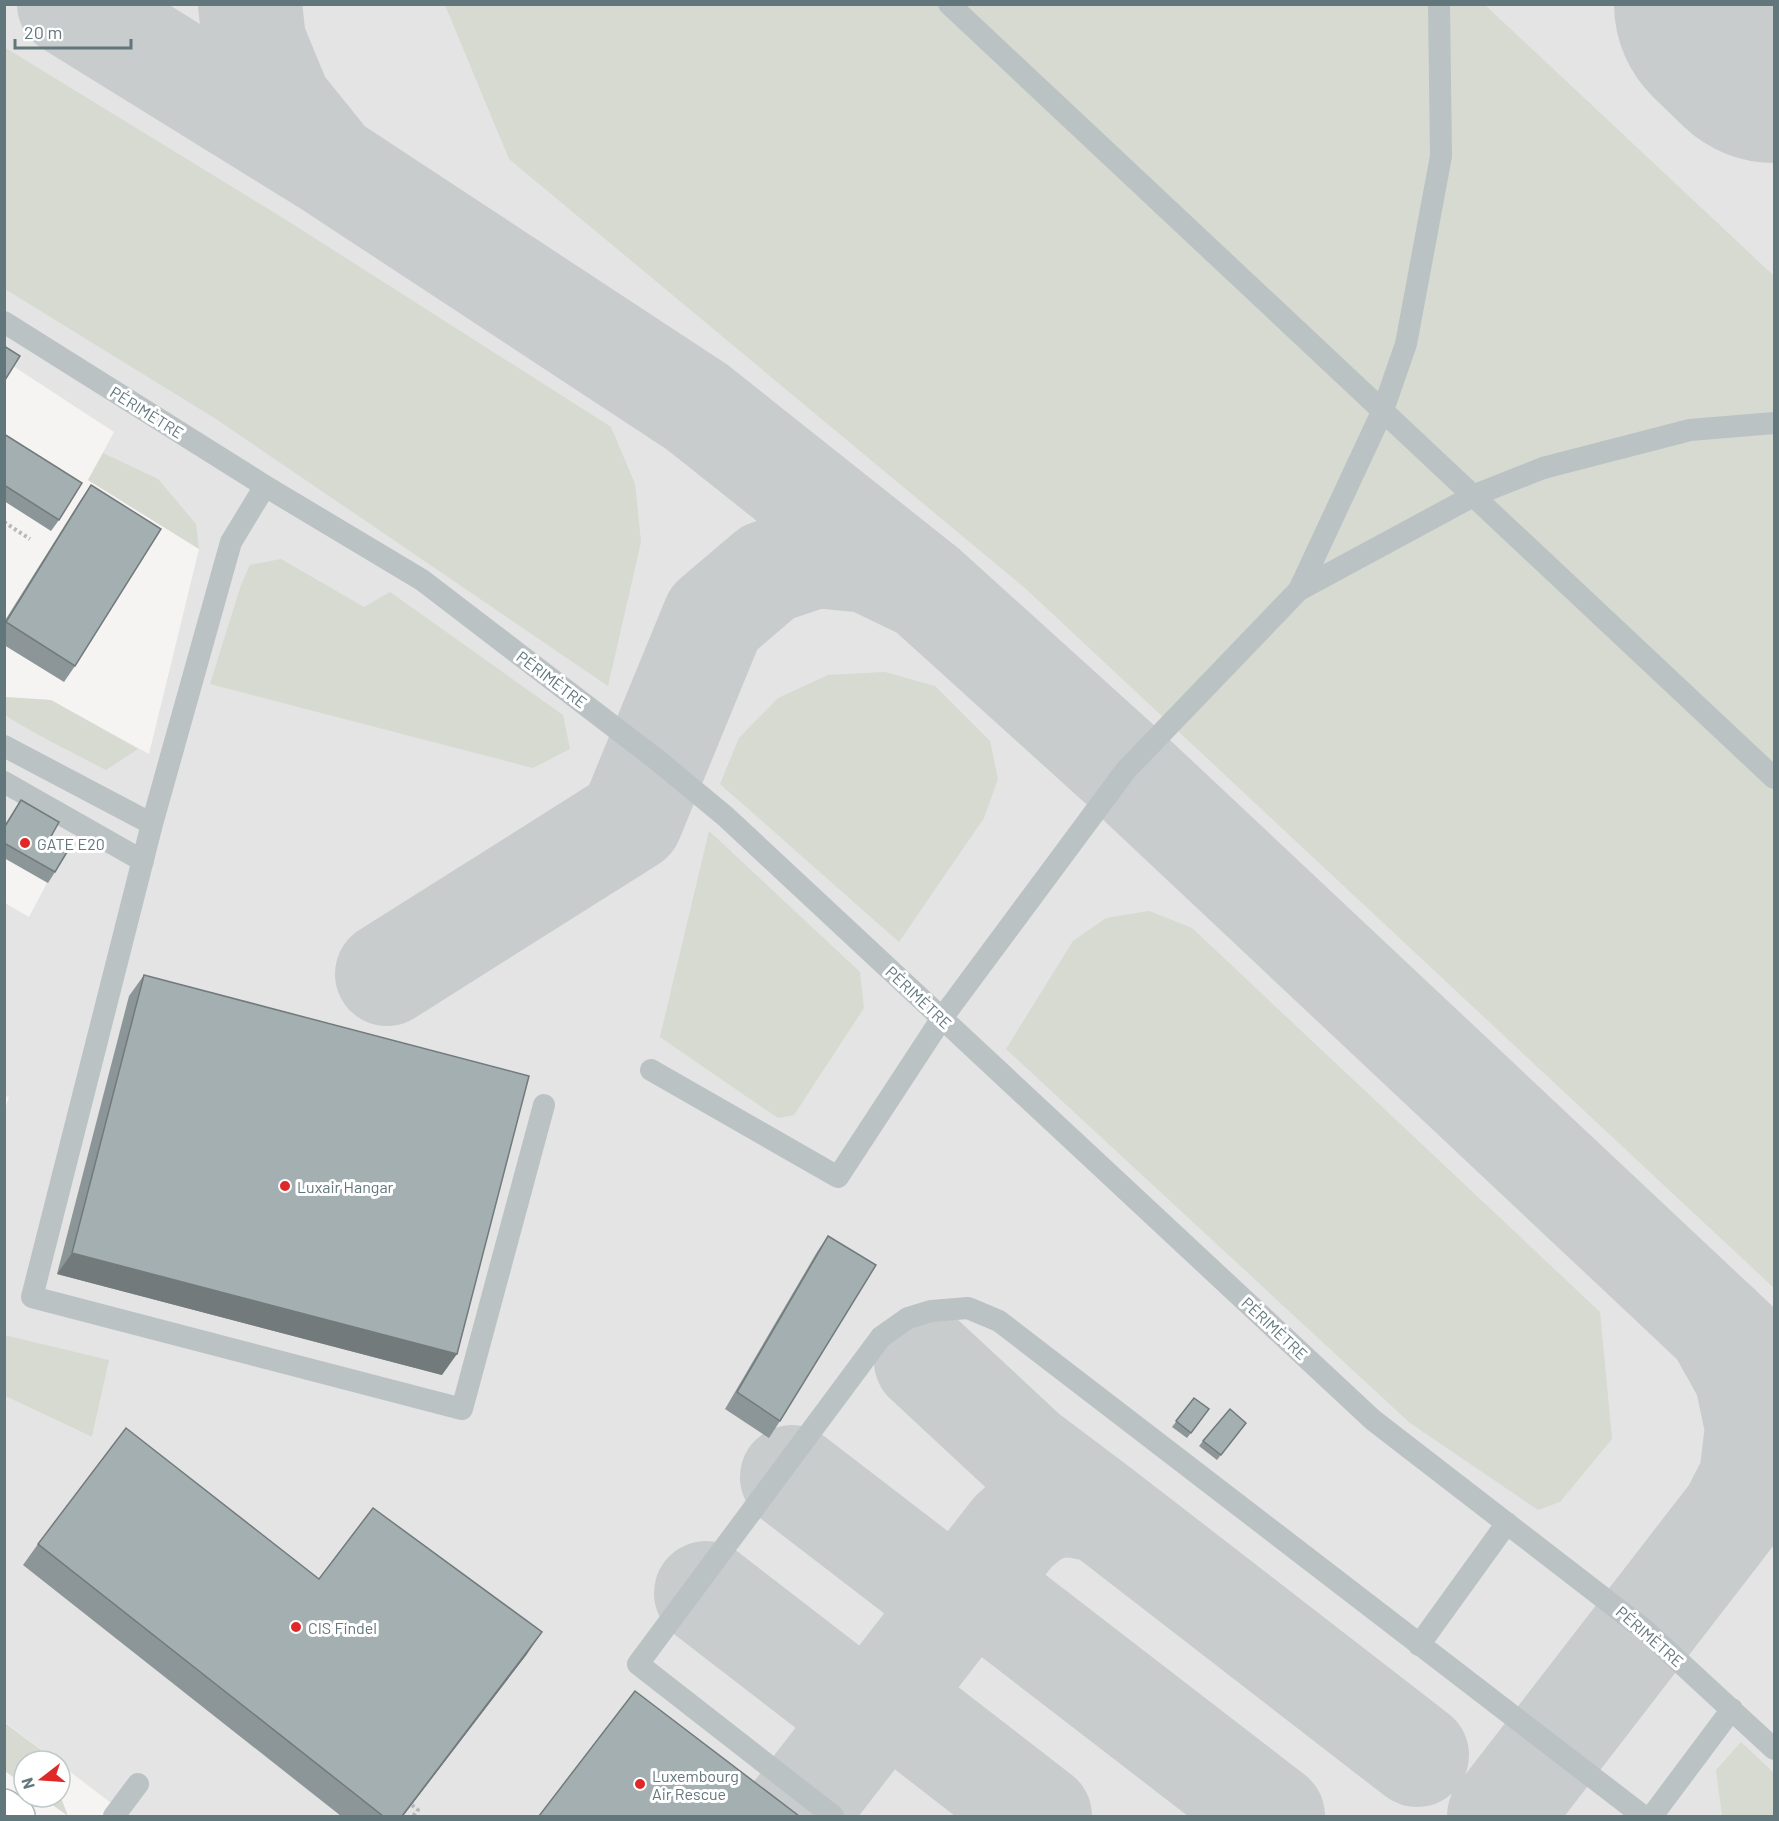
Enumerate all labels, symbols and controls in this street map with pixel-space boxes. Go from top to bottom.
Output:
scale bar [15,12,130,50]
text: 20 m [24,21,62,43]
street label: PÉRIMÈTRE [107,382,187,442]
street label: PÉRIMÈTRE [513,646,591,712]
place label: GATE E20 [37,834,105,853]
marker: GATE E20 [18,836,32,850]
street label: PÉRIMÈTRE [882,962,956,1032]
place label: Luxair Hangar [297,1177,394,1196]
marker: Luxair Hangar [278,1179,292,1193]
street label: PÉRIMÈTRE [1238,1293,1312,1363]
street label: PÉRIMÈTRE [1613,1602,1687,1670]
place label: CIS Findel [308,1618,377,1637]
marker: CIS Findel [289,1620,303,1634]
north arrow [12,1749,72,1809]
place label: Luxembourg Air Rescue [652,1766,739,1803]
text: N [17,1776,38,1791]
marker: Luxembourg Air Rescue [633,1777,647,1791]

